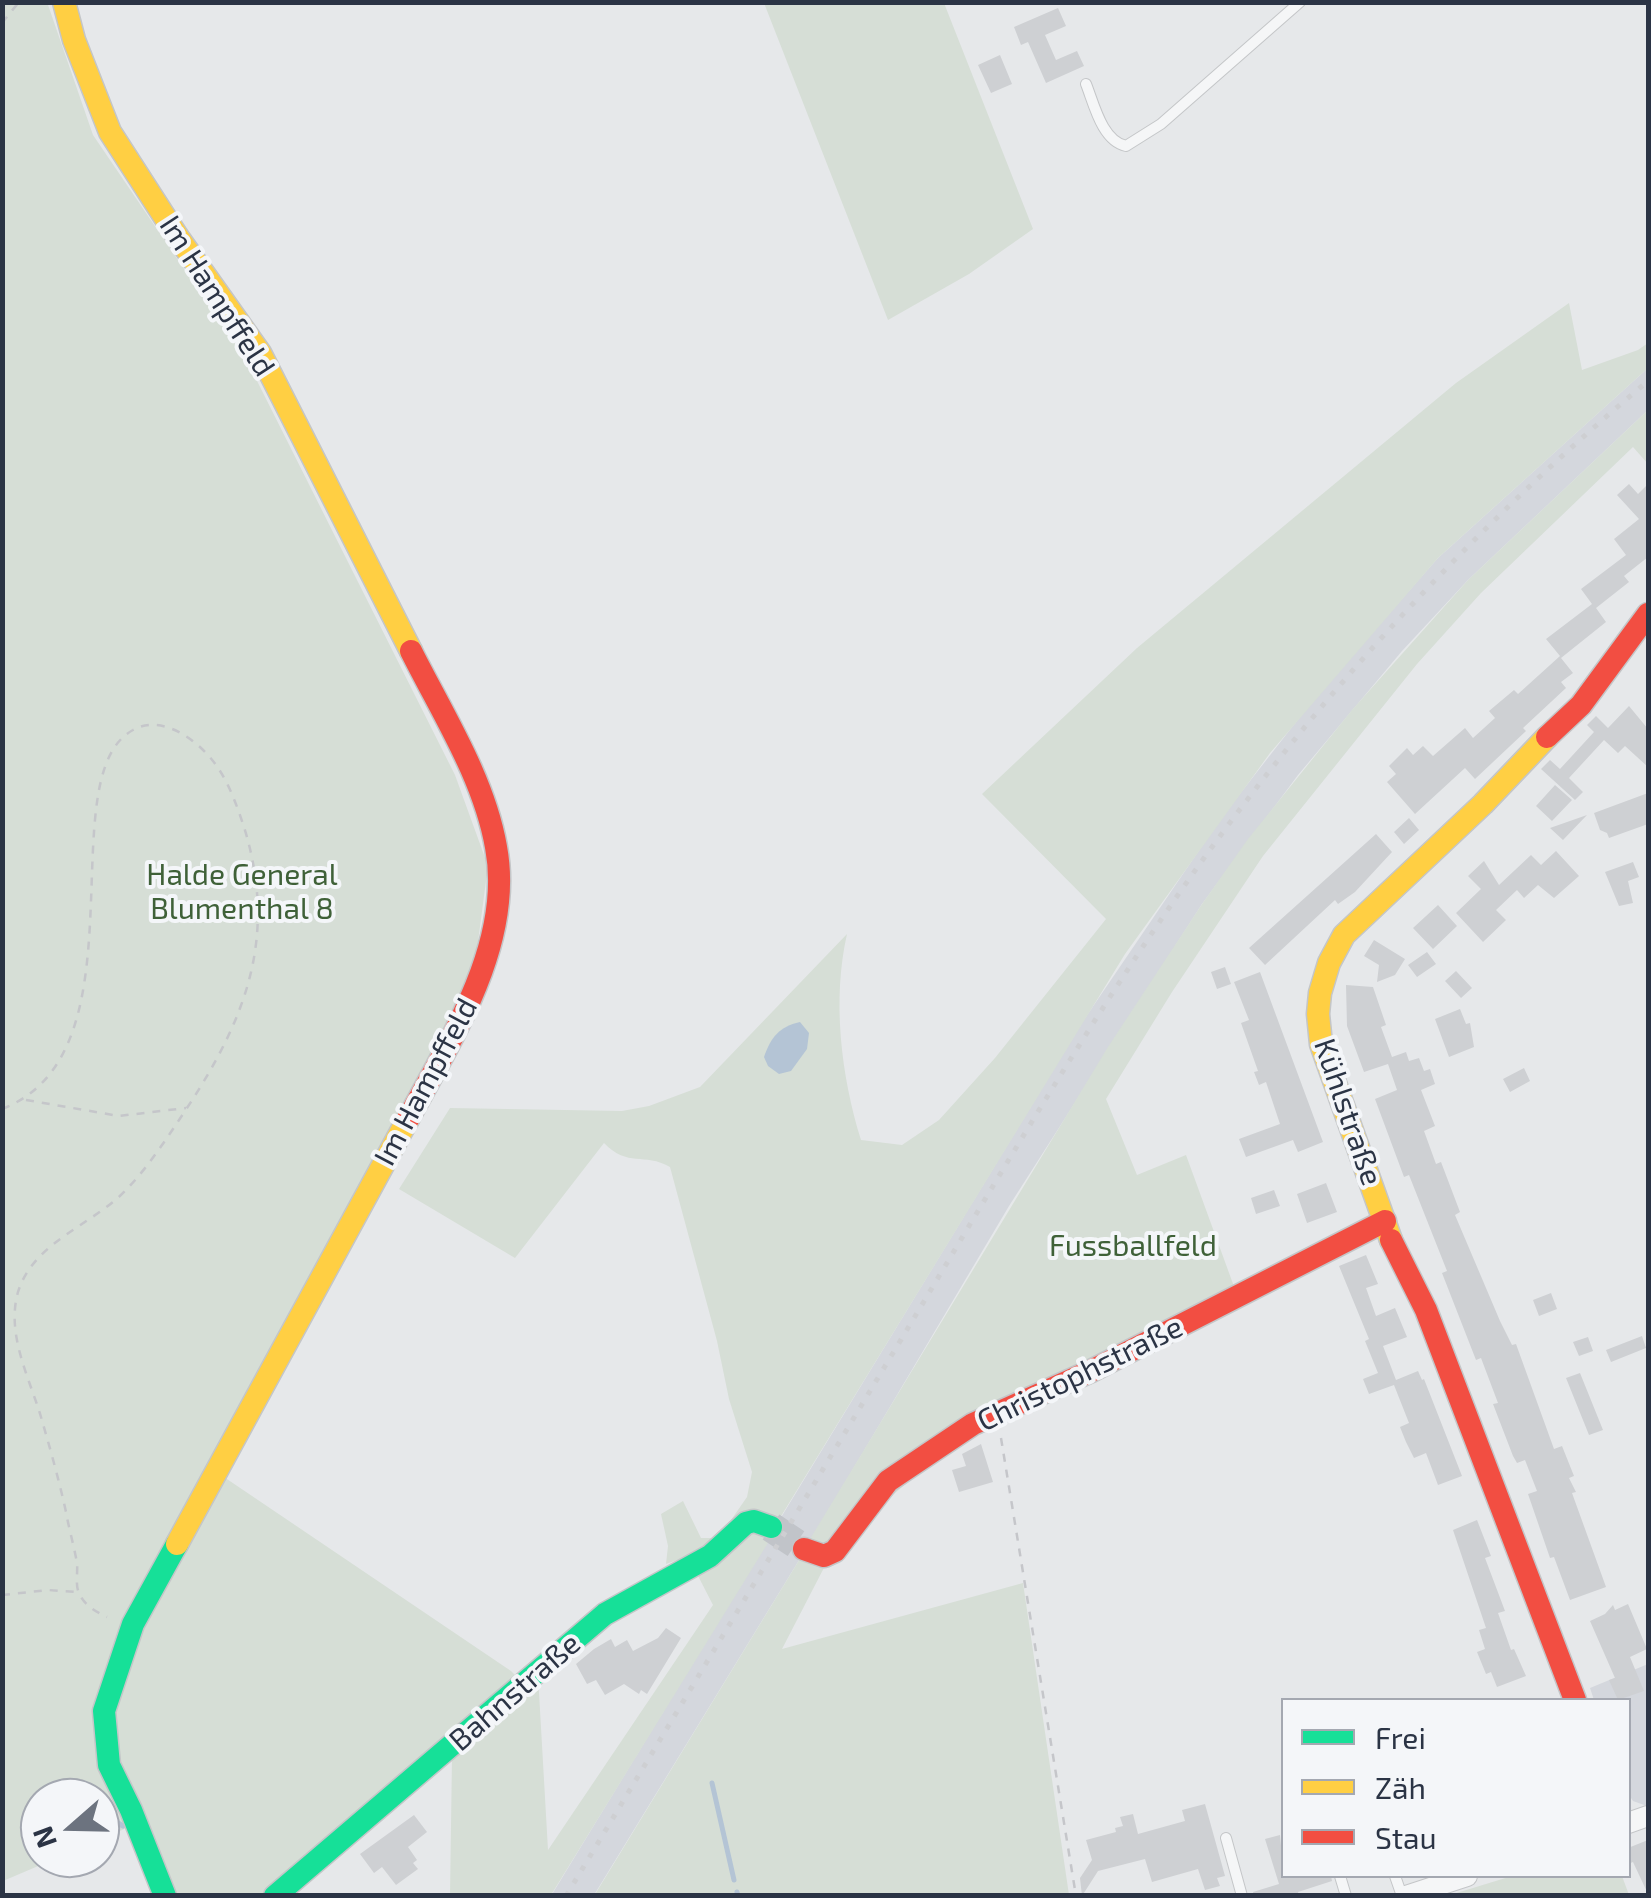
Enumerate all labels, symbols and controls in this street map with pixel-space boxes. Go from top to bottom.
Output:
street label: Im Hampffeld [152,209,282,383]
park label: Halde General Blumenthal 8 [146,857,338,928]
street label: Im Hampffeld [367,992,485,1172]
street label: Kühlstraße [1306,1034,1390,1190]
park label: Fussballfeld [1049,1228,1217,1264]
street label: Christophstraße [971,1309,1189,1439]
street label: Bahnstraße [442,1625,588,1759]
legend [1281,1698,1631,1878]
text: Frei [1375,1719,1426,1755]
text: Zäh [1375,1769,1426,1805]
north arrow [20,1778,120,1878]
text: Stau [1375,1819,1437,1855]
text: N [24,1822,63,1853]

